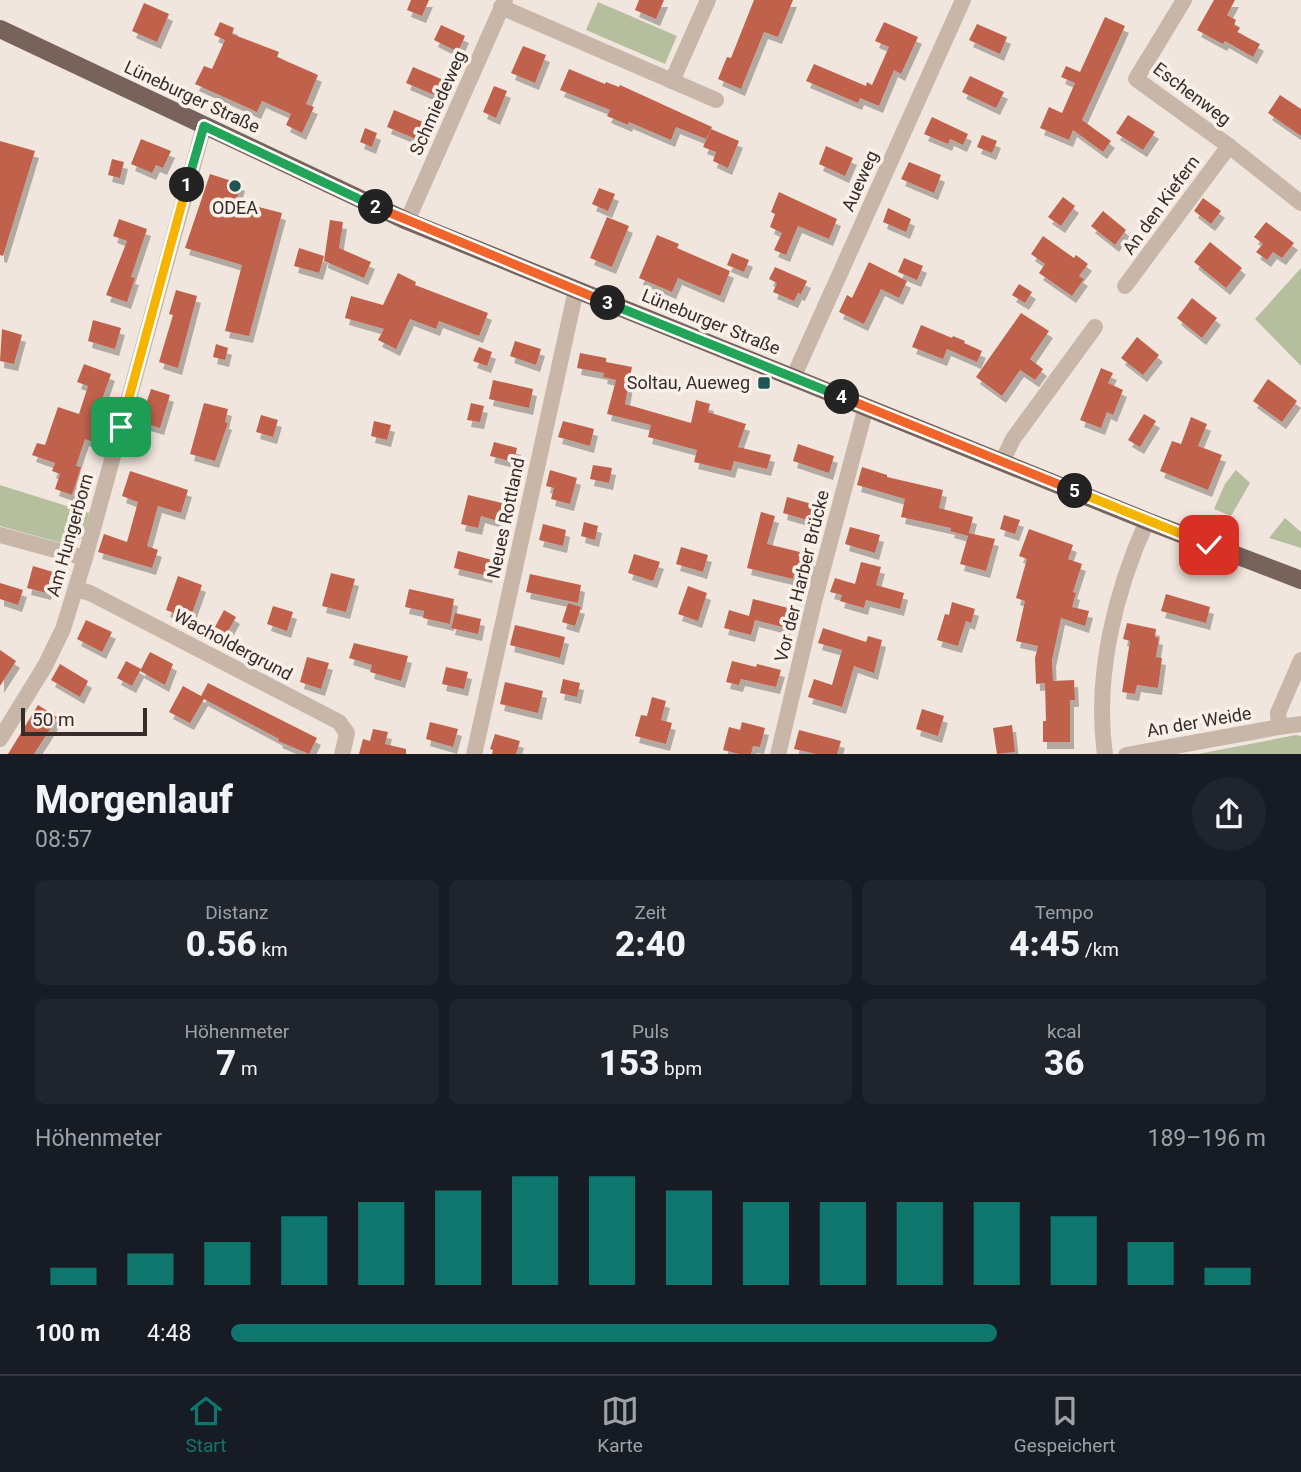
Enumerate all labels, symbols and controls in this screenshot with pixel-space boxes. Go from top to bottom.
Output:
street label: Schmiedeweg [405,47,470,159]
street label: Lüneburger Straße [121,56,263,137]
street label: Eschenweg [1149,58,1235,130]
street label: Aueweg [837,147,882,214]
street label: An den Kiefern [1118,151,1204,258]
pin: 1 [170,168,204,202]
text: 1 [181,173,192,196]
marker: ODEA [227,178,243,194]
pin: 2 [358,190,394,224]
text: 2 [370,195,381,218]
place label: ODEA [212,197,258,218]
street label: Lüneburger Straße [639,284,783,359]
pin: 3 [590,286,626,320]
text: 3 [602,291,613,314]
place label: Soltau, Aueweg [627,372,750,393]
marker: Soltau, Aueweg [756,375,772,391]
pin: 4 [824,380,860,414]
text: 4 [836,385,847,408]
pin [91,397,151,457]
icon: arrive [102,408,140,446]
street label: Neues Rottland [482,456,529,580]
street label: Am Hungerborn [42,471,97,599]
pin: 5 [1058,474,1092,508]
text: 5 [1069,479,1080,502]
street label: Vor der Harber Brücke [770,488,833,664]
pin [1179,515,1239,575]
icon: check [1190,526,1228,564]
street label: Wacholdergrund [170,604,296,685]
street label: An der Weide [1145,702,1253,741]
scale bar [21,706,147,737]
text: 50 m [32,708,75,731]
button: share [1192,777,1266,851]
text: Morgenlauf [35,778,233,822]
text: 08:57 [35,826,92,853]
text: Distanz [205,901,269,924]
text: Zeit [634,901,667,924]
text: Tempo [1035,901,1093,924]
text: 0.56 [186,924,257,965]
text: 2:40 [615,924,686,965]
text: 4:45 [1009,924,1080,965]
text: km [257,938,288,961]
text: /km [1080,938,1119,961]
text: Höhenmeter [184,1020,289,1043]
text: Puls [632,1020,669,1043]
text: kcal [1047,1020,1081,1043]
text: 7 [216,1043,236,1084]
text: 153 [599,1043,659,1084]
text: 36 [1044,1043,1084,1084]
text: m [236,1057,258,1080]
text: bpm [659,1057,702,1080]
text: Höhenmeter [35,1125,162,1152]
text: 189–196 m [1147,1125,1266,1152]
text: 100 m [35,1320,100,1347]
text: 4:48 [147,1320,191,1347]
tab: Start [185,1392,226,1457]
tab: Karte [597,1392,643,1457]
tab: Gespeichert [1014,1392,1116,1457]

